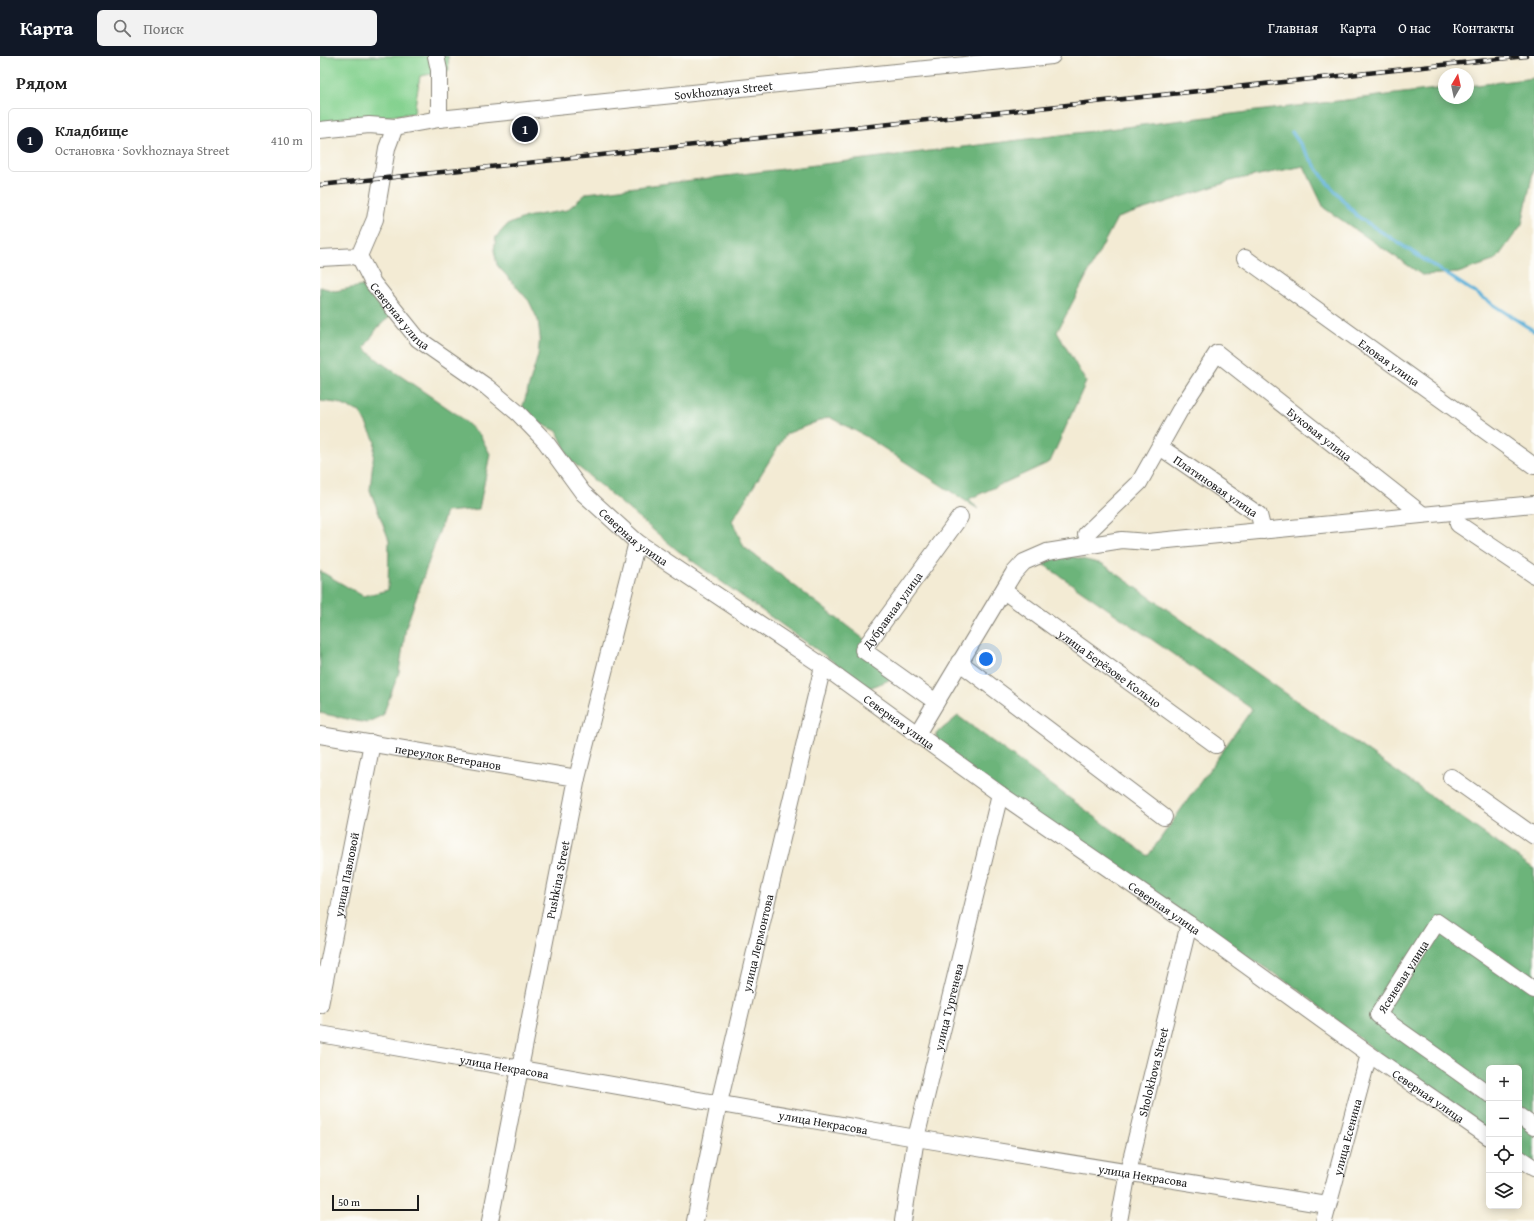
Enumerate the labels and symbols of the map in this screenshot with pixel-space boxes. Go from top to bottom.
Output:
north arrow [1438,68,1474,104]
street label: Sovkhoznaya Street [673,76,774,103]
pin: 1 [512,114,538,144]
street label: Северная улица [367,278,434,353]
street label: Еловая улица [1355,334,1424,390]
street label: Буковая улица [1284,403,1356,465]
street label: Платиновая улица [1171,451,1262,521]
street label: Северная улица [596,503,672,569]
street label: Дубравная улица [858,568,926,653]
street label: улица Берёзове Кольцо [1054,624,1165,711]
your location [976,649,996,669]
street label: Северная улица [861,690,939,753]
street label: переулок Ветеранов [394,739,503,774]
street label: улица Павловой [329,831,363,919]
street label: Pushkina Street [541,838,573,920]
street label: Северная улица [1125,877,1204,938]
street label: улица Лермонтова [737,892,777,994]
street label: Ясеневая улица [1372,936,1432,1017]
street label: улица Тургенева [929,961,967,1053]
street label: Sholokhova Street [1133,1025,1172,1118]
street label: улица Некрасова [457,1050,550,1082]
street label: Северная улица [1389,1064,1468,1126]
street label: улица Есенина [1328,1096,1365,1178]
street label: улица Некрасова [777,1106,870,1138]
street label: улица Некрасова [1096,1159,1189,1191]
scale bar [332,1193,419,1212]

